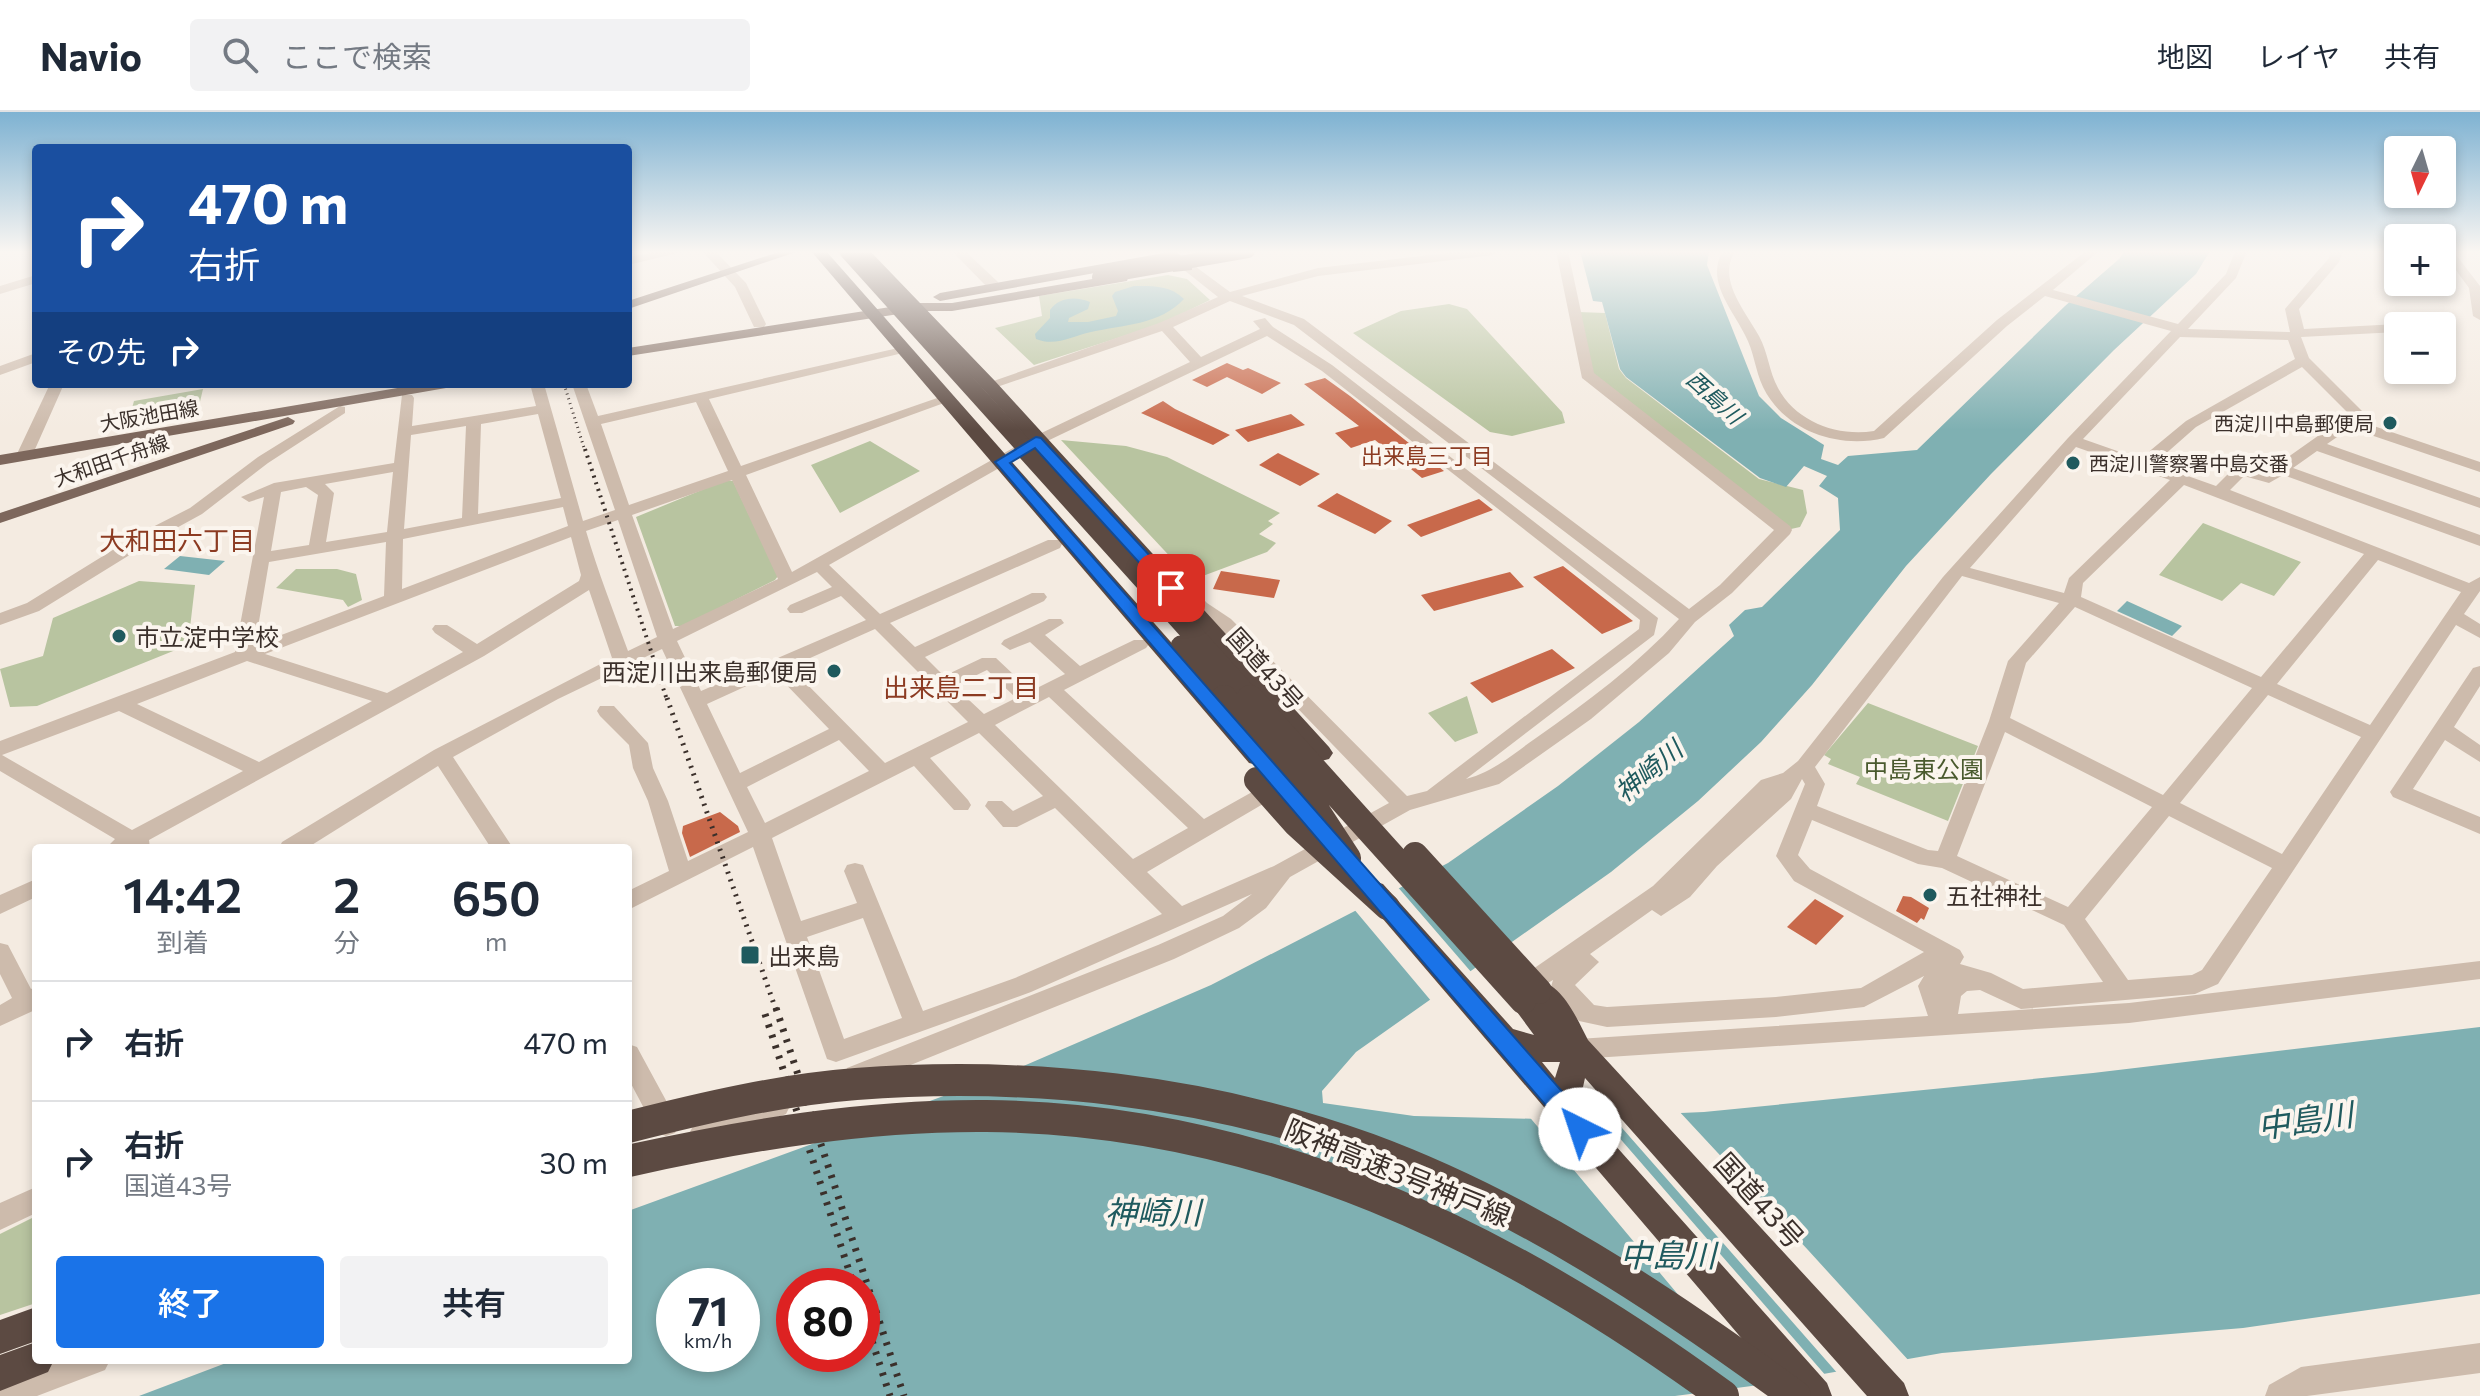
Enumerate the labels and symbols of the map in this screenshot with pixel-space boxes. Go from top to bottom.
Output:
north arrow [2384,136,2456,208]
water label: 西島川 [1681,365,1750,430]
street label: 大阪池田線 [98,394,200,436]
place label: 西淀川中島郵便局 [2214,411,2374,435]
marker: 西淀川中島郵便局 [2381,414,2399,432]
street label: 大和田千舟線 [50,429,172,491]
district label: 出来島三丁目 [1361,442,1493,469]
place label: 西淀川警察署中島交番 [2089,451,2289,475]
marker: 西淀川警察署中島交番 [2064,454,2082,472]
district label: 大和田六丁目 [99,524,255,555]
pin [1137,554,1205,622]
street label: 国道43号 [1222,621,1310,715]
place label: 市立淀中学校 [135,622,279,651]
marker: 市立淀中学校 [110,627,128,645]
place label: 西淀川出来島郵便局 [602,657,818,686]
marker: 西淀川出来島郵便局 [825,662,843,680]
district label: 出来島二丁目 [883,671,1039,702]
water label: 神崎川 [1608,731,1690,807]
park label: 中島東公園 [1864,754,1984,783]
place label: 五社神社 [1946,881,2042,910]
marker: 五社神社 [1921,886,1939,904]
place label: 出来島 [768,941,840,970]
marker: 出来島 [739,944,761,966]
position arrow [1538,1087,1622,1171]
water label: 中島川 [2255,1092,2358,1145]
street label: 阪神高速3号神戸線 [1280,1111,1516,1233]
street label: 国道43号 [1708,1145,1812,1255]
water label: 神崎川 [1105,1191,1204,1231]
water label: 中島川 [1620,1234,1719,1274]
speed limit sign: 80 [776,1268,880,1372]

